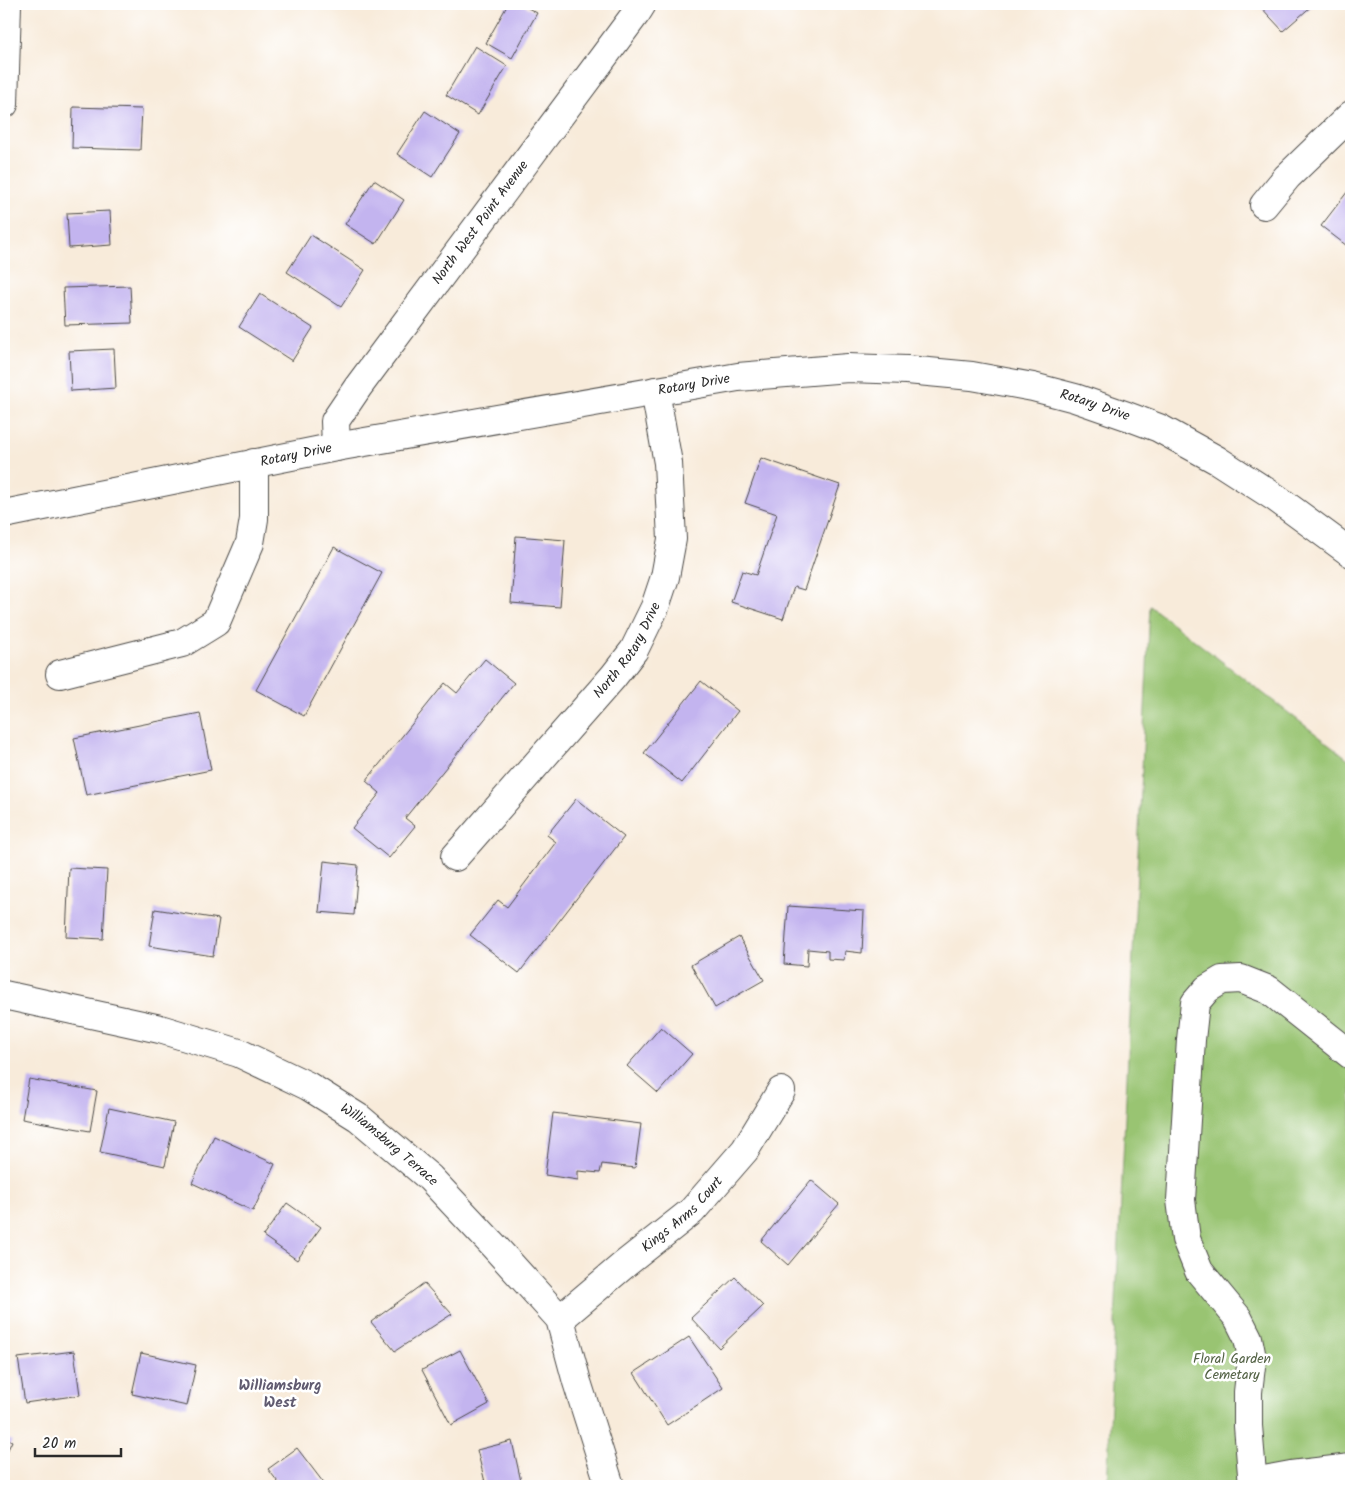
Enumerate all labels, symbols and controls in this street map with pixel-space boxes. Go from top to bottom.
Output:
street label: North West Point Avenue [427,155,534,289]
street label: Rotary Drive [656,367,732,402]
street label: Rotary Drive [1058,384,1134,427]
street label: Rotary Drive [258,437,335,473]
street label: North Rotary Drive [588,599,667,703]
street label: Williamsburg Terrace [336,1098,444,1192]
street label: Kings Arms Court [637,1171,729,1258]
park label: Floral Garden Cemetary [1193,1348,1271,1386]
district label: Williamsburg West [239,1374,321,1415]
scale bar [35,1425,121,1457]
text: 20 m [42,1432,76,1456]

